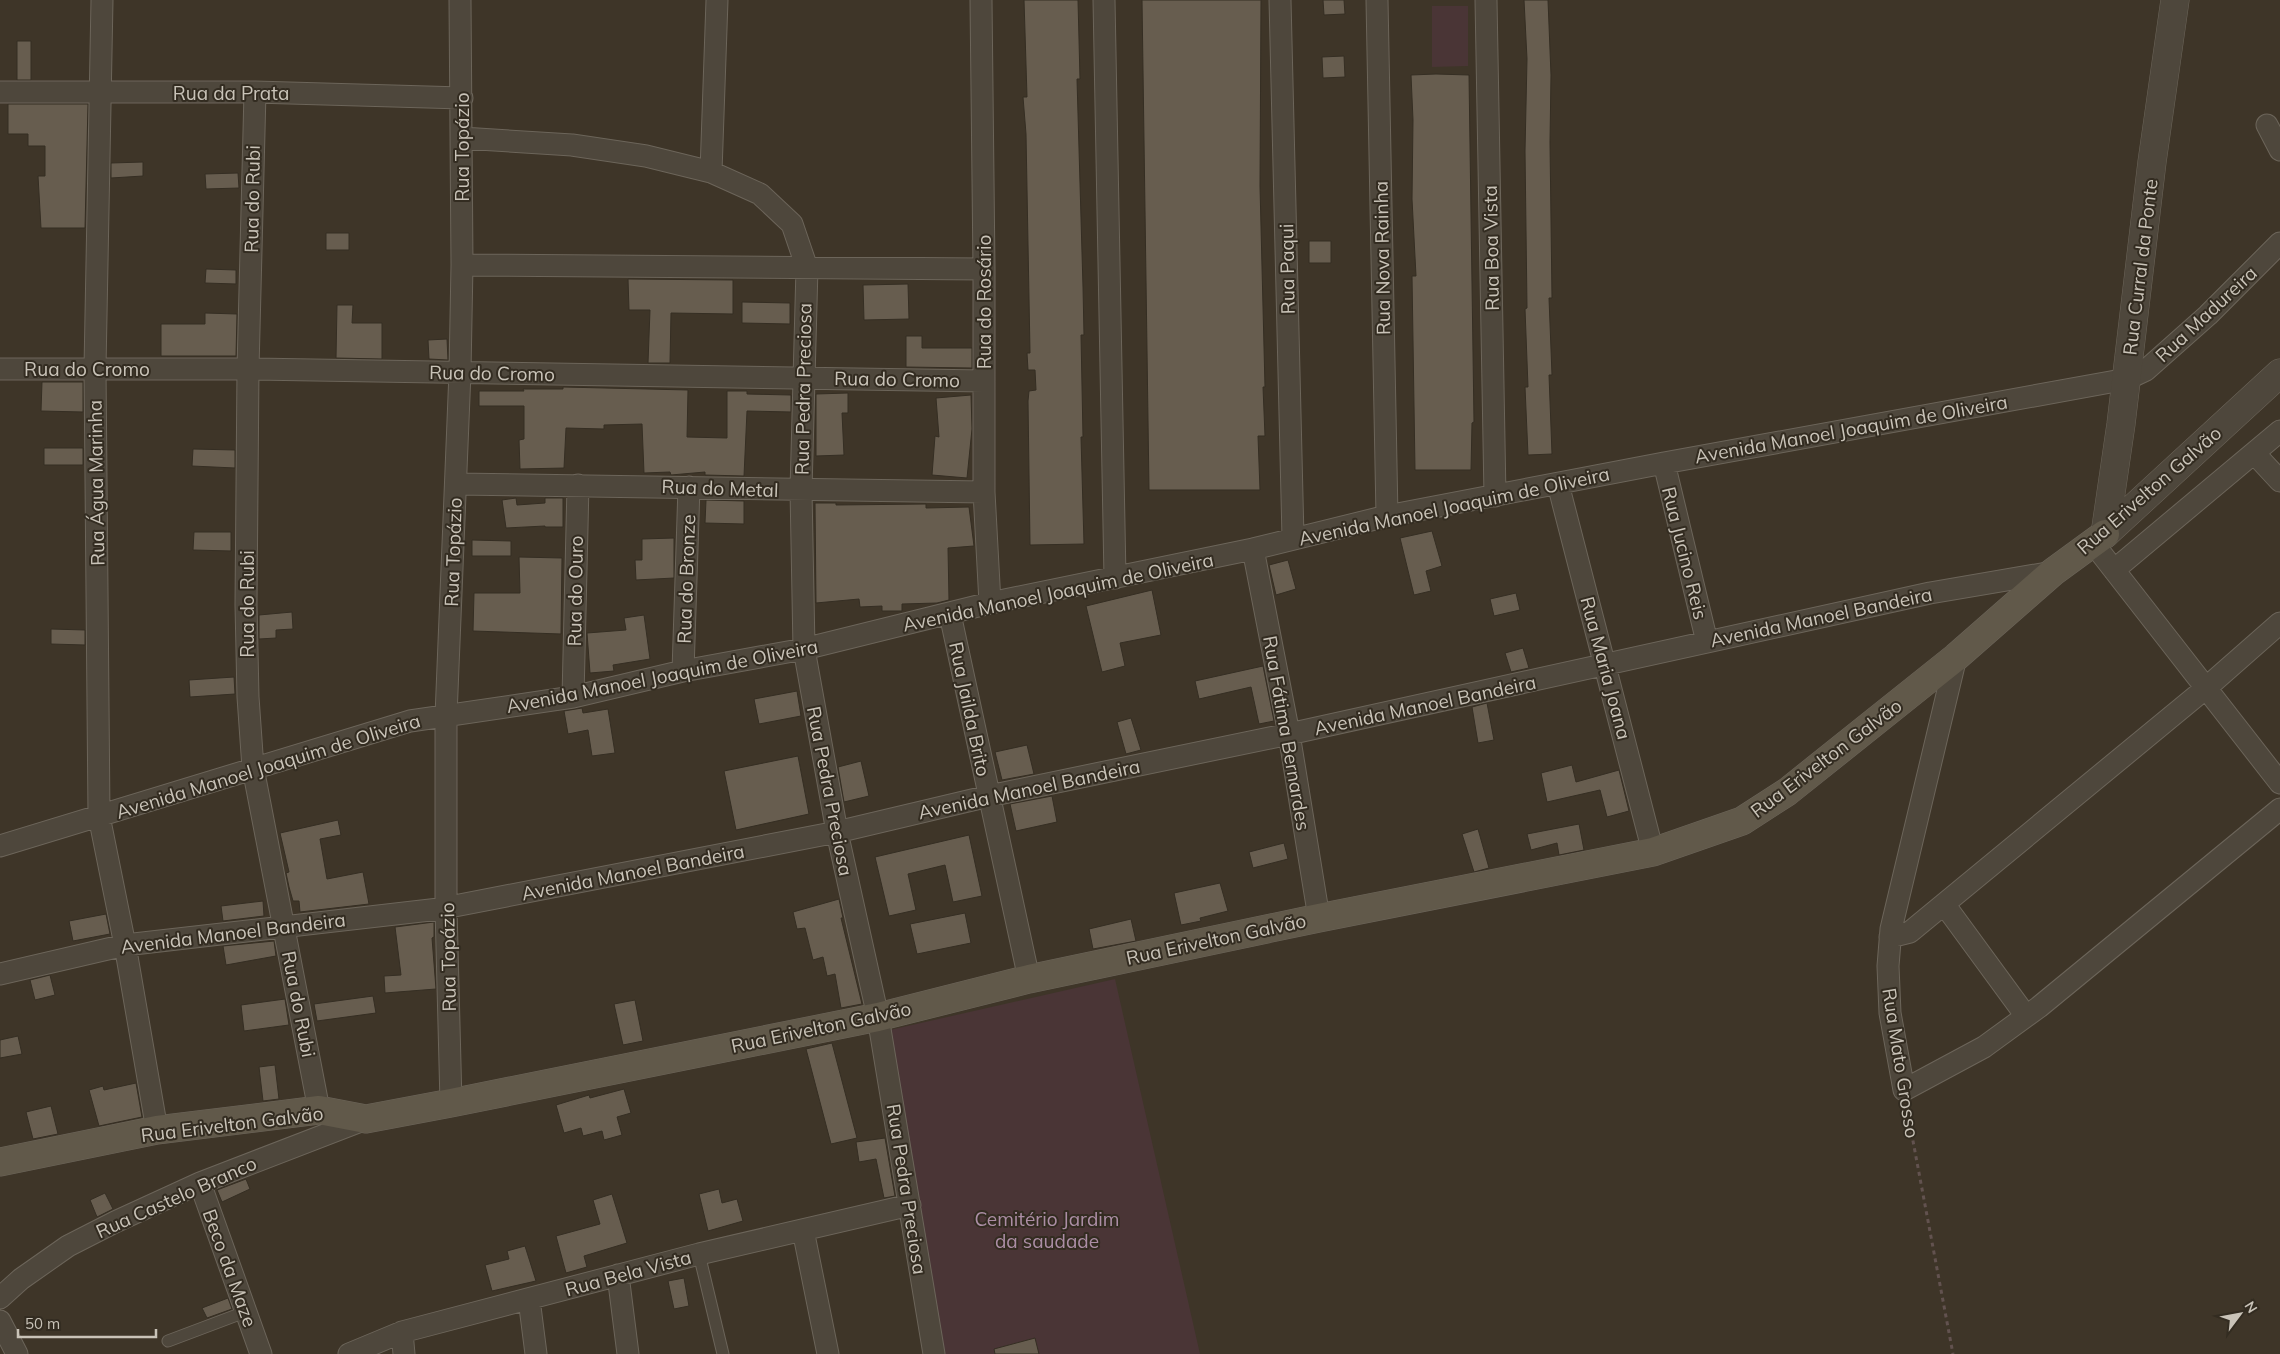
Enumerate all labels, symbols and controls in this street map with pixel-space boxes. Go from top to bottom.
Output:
street label: Rua da Prata [173,81,289,105]
street label: Rua Topázio [450,92,474,202]
street label: Rua do Rubi [239,145,265,253]
street label: Rua Curral da Ponte [2117,178,2163,356]
street label: Rua Nova Rainha [1369,181,1395,335]
street label: Rua Boa Vista [1478,185,1504,311]
street label: Rua Paqui [1274,223,1300,315]
street label: Rua do Rosário [972,235,996,369]
street label: Rua Madureira [2150,261,2262,367]
street label: Rua Pedra Preciosa [789,303,817,475]
street label: Rua do Cromo [24,357,150,381]
street label: Rua do Cromo [429,360,555,386]
street label: Rua do Cromo [834,366,960,392]
street label: Avenida Manoel Joaquim de Oliveira [1693,390,2009,468]
street label: Rua Água Marinha [83,400,109,566]
street label: Rua Erivelton Galvão [2072,421,2226,559]
street label: Avenida Manoel Joaquim de Oliveira [1296,461,1612,551]
street label: Rua do Metal [661,474,779,502]
street label: Rua Jucino Reis [1657,484,1713,622]
street label: Rua Topázio [439,497,467,607]
street label: Rua do Bronze [672,514,700,644]
street label: Rua do Ouro [562,535,588,647]
street label: Avenida Manoel Joaquim de Oliveira [900,547,1216,637]
street label: Rua do Rubi [235,550,259,658]
street label: Avenida Manoel Bandeira [1708,582,1934,652]
street label: Rua Maria Joana [1575,594,1637,742]
street label: Avenida Manoel Joaquim de Oliveira [504,634,820,718]
street label: Rua Fátima Bernardes [1258,634,1316,832]
street label: Rua Jailda Brito [944,640,996,778]
street label: Avenida Manoel Bandeira [1312,670,1538,740]
street label: Rua Erivelton Galvão [1745,693,1907,823]
street label: Rua Pedra Preciosa [802,704,858,878]
street label: Avenida Manoel Joaquim de Oliveira [113,708,423,824]
street label: Avenida Manoel Bandeira [916,754,1142,824]
street label: Avenida Manoel Bandeira [519,839,747,905]
street label: Rua Topázio [435,902,461,1012]
street label: Avenida Manoel Bandeira [119,907,347,959]
street label: Rua Erivelton Galvão [1124,908,1308,970]
street label: Rua do Rubi [277,949,321,1059]
street label: Rua Mato Grosso [1877,986,1925,1140]
street label: Rua Erivelton Galvão [729,996,913,1058]
street label: Rua Erivelton Galvão [139,1101,325,1147]
street label: Rua Pedra Preciosa [882,1102,932,1276]
street label: Rua Castelo Branco [92,1151,260,1243]
street label: Beco da Maze [198,1206,262,1330]
park label: Cemitério Jardim da saudade [974,1207,1120,1253]
street label: Rua Bela Vista [562,1245,694,1301]
north arrow [2215,1289,2265,1339]
text: N [2241,1298,2261,1316]
scale bar [18,1306,155,1338]
text: 50 m [25,1314,60,1333]

